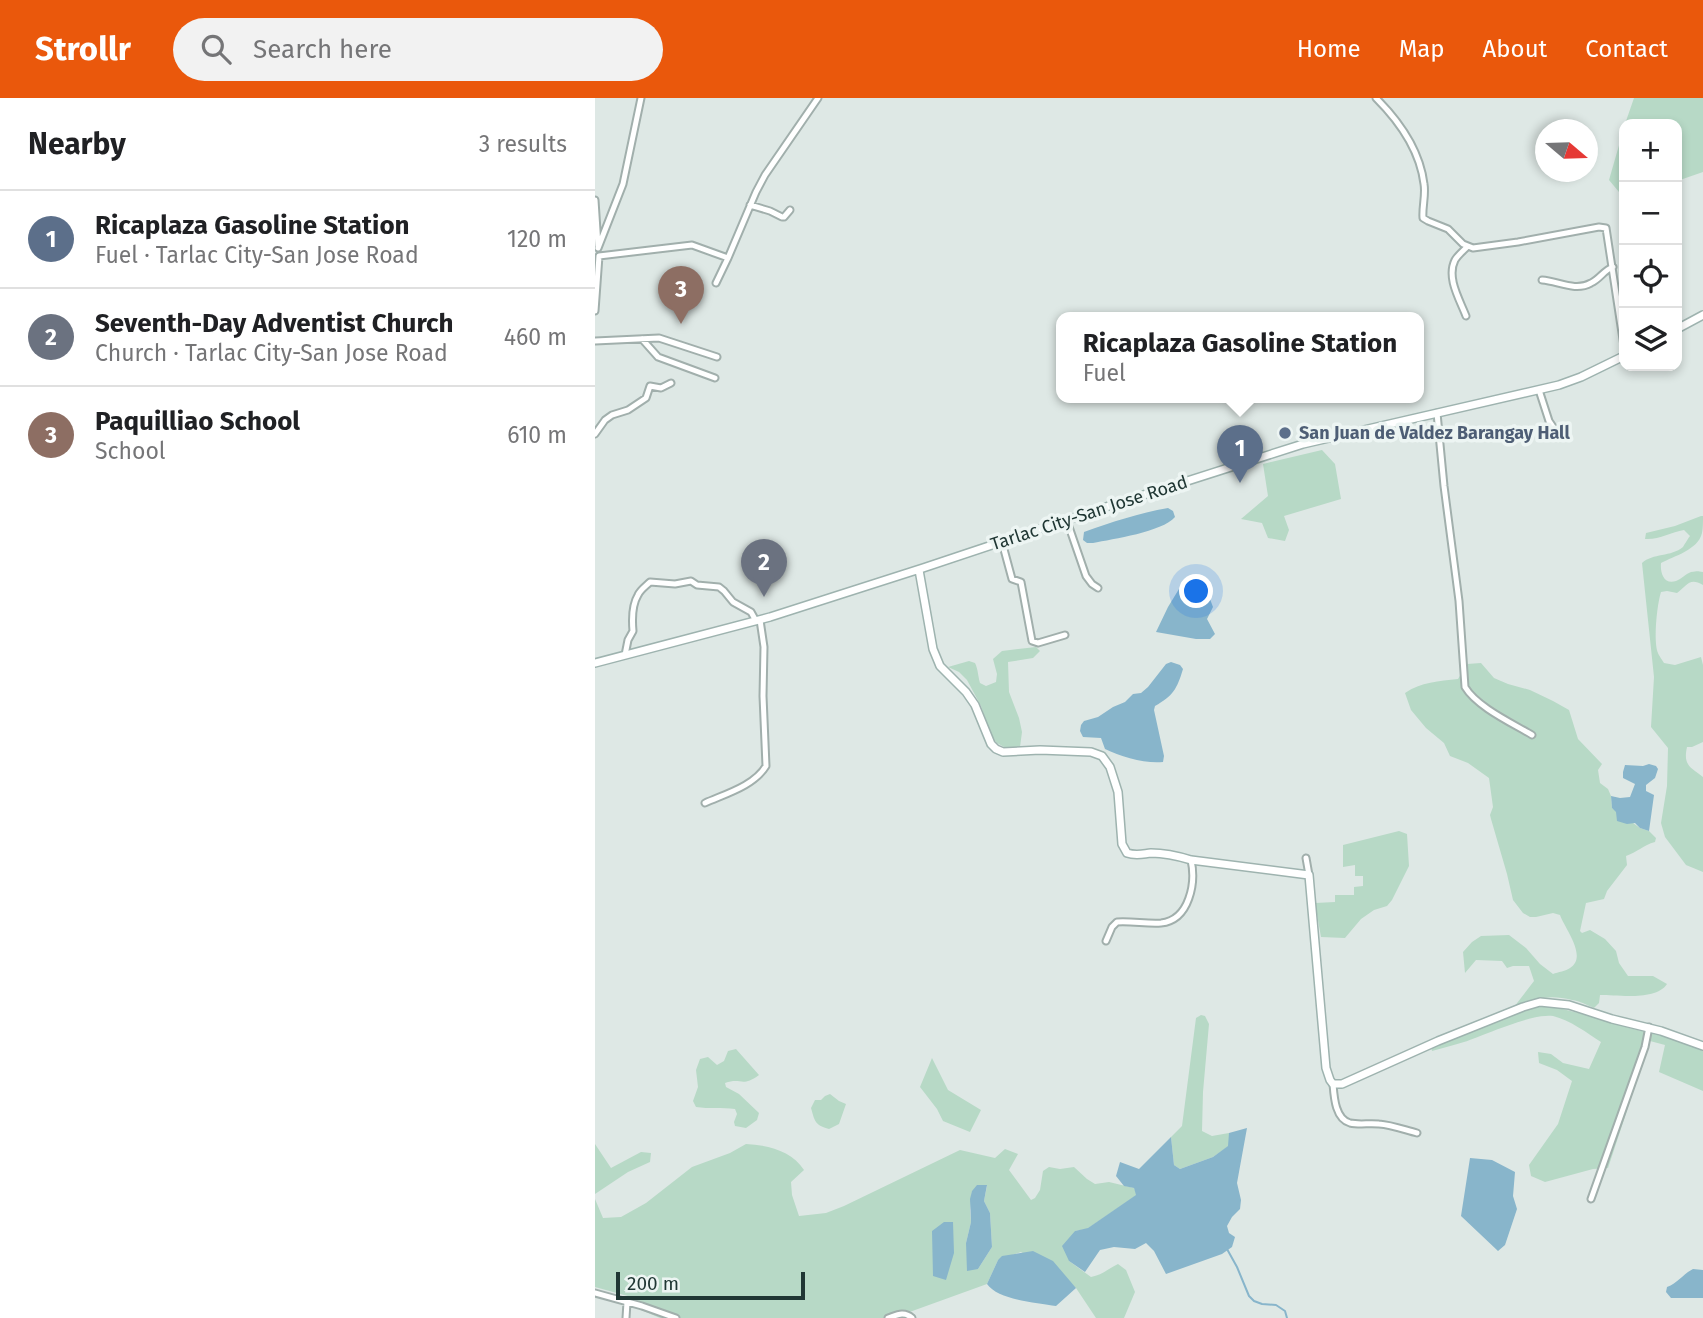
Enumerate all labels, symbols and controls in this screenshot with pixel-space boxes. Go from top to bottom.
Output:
search box [173,18,663,81]
text: Strollr [35,29,131,69]
icon: search [197,30,235,68]
text: Search here [253,34,392,65]
text: Home [1297,35,1361,63]
text: Map [1399,35,1445,63]
text: About [1483,35,1547,63]
text: Contact [1585,35,1668,63]
north arrow [1535,119,1598,182]
map controls [1619,119,1682,371]
button: + [1619,119,1682,182]
text: Nearby [28,126,126,162]
text: 3 results [479,130,567,158]
button: − [1619,182,1682,245]
text: Ricaplaza Gasoline Station [95,210,410,241]
text: 1 [46,225,56,253]
text: 120 m [507,225,567,253]
text: Fuel · Tarlac City-San Jose Road [95,241,419,269]
button: locate [1619,245,1682,308]
pin: 3 [658,266,704,324]
text: Seventh-Day Adventist Church [95,308,454,339]
button: layers [1619,308,1682,371]
popup [1056,312,1424,403]
text: 2 [45,323,57,351]
text: 460 m [504,323,567,351]
text: Ricaplaza Gasoline Station [1083,328,1397,359]
text: Church · Tarlac City-San Jose Road [95,339,448,367]
text: Fuel [1083,359,1126,387]
text: Paquilliao School [95,406,300,437]
text: 3 [45,421,57,449]
text: 610 m [507,421,567,449]
place label: San Juan de Valdez Barangay Hall [1299,422,1570,444]
pin: 1 [1217,425,1263,483]
marker: San Juan de Valdez Barangay Hall [1277,425,1293,441]
text: School [95,437,166,465]
street label: Tarlac City-San Jose Road [988,471,1190,555]
pin: 2 [741,539,787,597]
your location [1179,574,1213,608]
scale bar [616,1269,805,1301]
text: 200 m [627,1272,679,1295]

